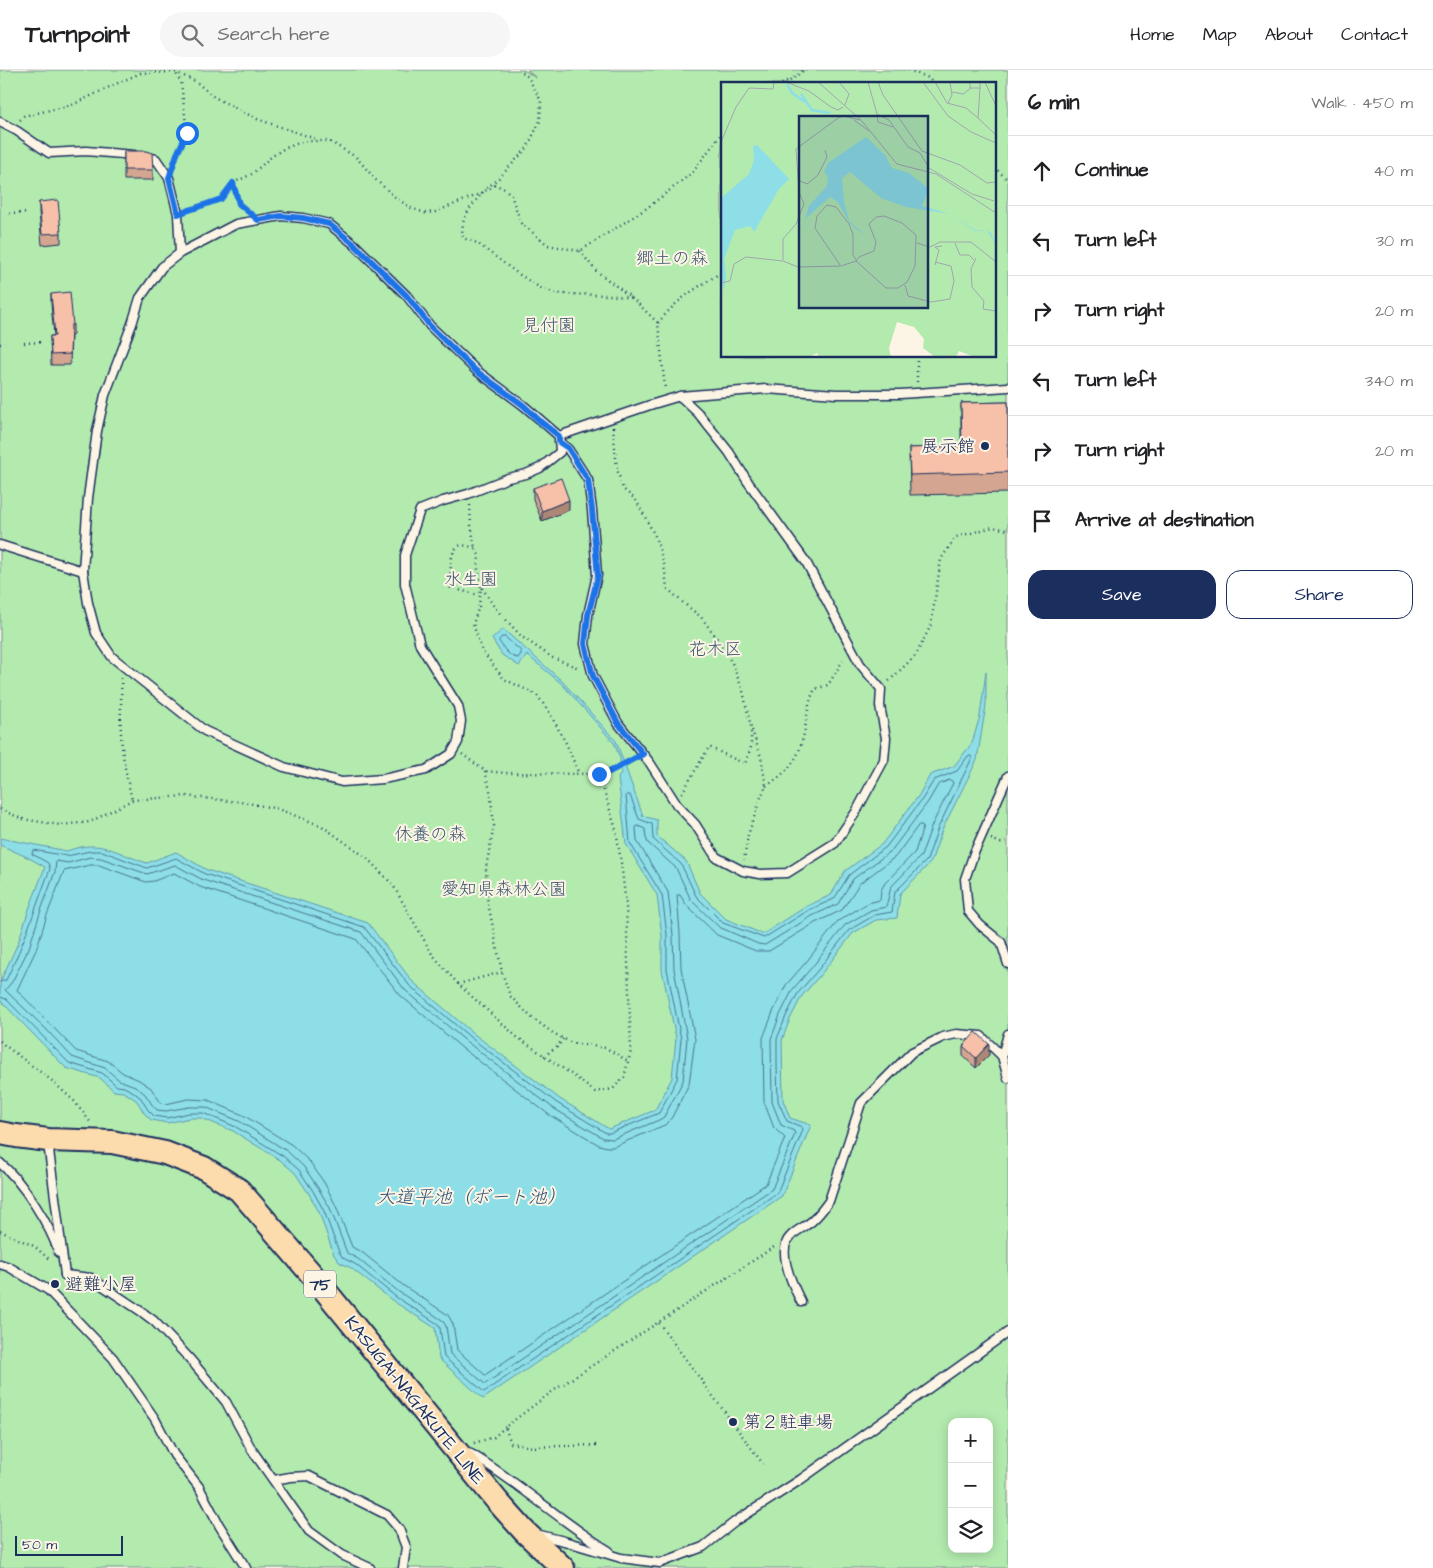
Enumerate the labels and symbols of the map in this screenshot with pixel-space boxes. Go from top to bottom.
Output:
inset map [721,82,996,358]
route start [176,122,199,145]
park label: 郷土の森 [636,246,708,271]
park label: 見付園 [522,313,576,338]
place label: 展示館 [921,434,975,459]
marker: 展示館 [979,440,991,452]
park label: 水生園 [444,567,498,592]
park label: 花木区 [688,637,742,662]
route end [588,763,611,786]
park label: 休養の森 [394,822,466,847]
park label: 愛知県森林公園 [441,877,567,902]
water label: 大道平池（ボート池） [376,1184,566,1211]
road number: 75 [304,1270,336,1298]
place label: 避難小屋 [65,1272,137,1297]
marker: 避難小屋 [49,1278,61,1290]
street label: KASUGAI-NAGAKUTE LINE [339,1311,491,1490]
place label: 第２駐車場 [743,1410,833,1435]
marker: 第２駐車場 [727,1416,739,1428]
scale bar [15,1533,122,1556]

